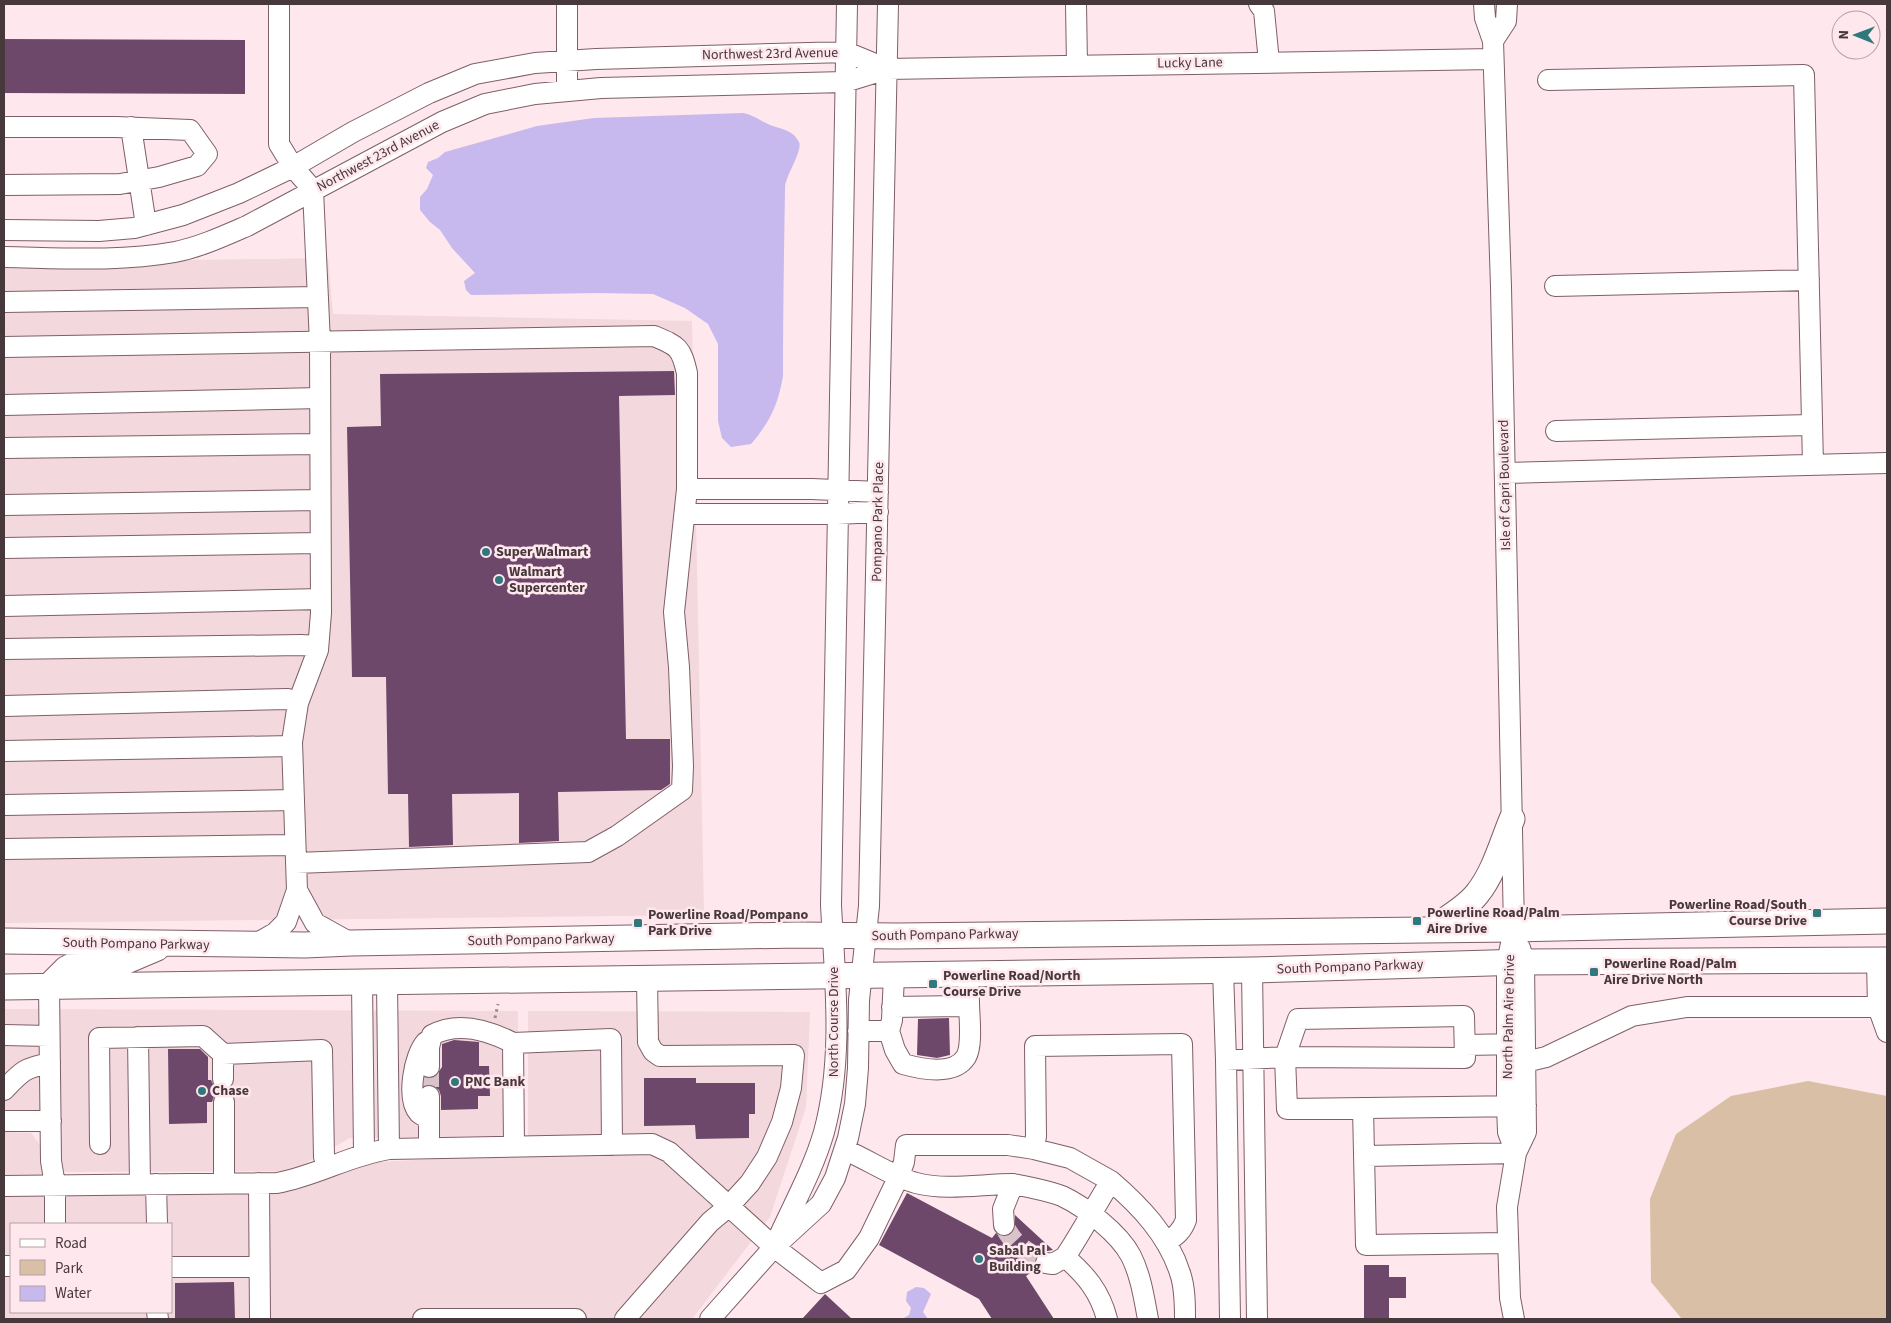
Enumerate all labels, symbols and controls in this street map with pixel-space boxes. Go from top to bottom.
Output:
north arrow [1831,10,1881,60]
text: N [1834,30,1854,40]
street label: Northwest 23rd Avenue [702,43,838,65]
street label: Lucky Lane [1157,52,1223,74]
street label: Northwest 23rd Avenue [313,115,443,197]
street label: Isle of Capri Boulevard [1494,419,1516,551]
street label: Pompano Park Place [867,462,889,582]
place label: Super Walmart [496,542,589,562]
marker: Super Walmart [480,546,492,558]
place label: Walmart Supercenter [509,562,585,598]
marker: Walmart Supercenter [493,574,505,586]
place label: Powerline Road/South Course Drive [1669,895,1807,931]
place label: Powerline Road/Palm Aire Drive [1426,903,1560,939]
place label: Powerline Road/Pompano Park Drive [648,905,808,941]
marker: Powerline Road/South Course Drive [1811,907,1823,919]
marker: Powerline Road/Palm Aire Drive [1411,915,1423,927]
marker: Powerline Road/Pompano Park Drive [632,917,644,929]
street label: South Pompano Parkway [871,924,1019,946]
street label: South Pompano Parkway [467,929,615,951]
street label: South Pompano Parkway [62,933,210,955]
street label: South Pompano Parkway [1276,954,1424,980]
street label: North Palm Aire Drive [1498,954,1520,1080]
place label: Powerline Road/Palm Aire Drive North [1603,954,1737,990]
place label: Powerline Road/North Course Drive [943,966,1080,1002]
marker: Powerline Road/Palm Aire Drive North [1588,966,1600,978]
street label: North Course Drive [824,967,844,1077]
marker: Powerline Road/North Course Drive [927,978,939,990]
place label: PNC Bank [465,1072,525,1092]
marker: PNC Bank [449,1076,461,1088]
place label: Chase [212,1081,249,1101]
marker: Chase [196,1085,208,1097]
legend [10,1223,172,1313]
text: Road [55,1233,87,1254]
place label: Sabal Pal Building [989,1241,1045,1277]
marker: Sabal Pal Building [973,1253,985,1265]
text: Park [55,1258,84,1279]
text: Water [55,1283,92,1304]

